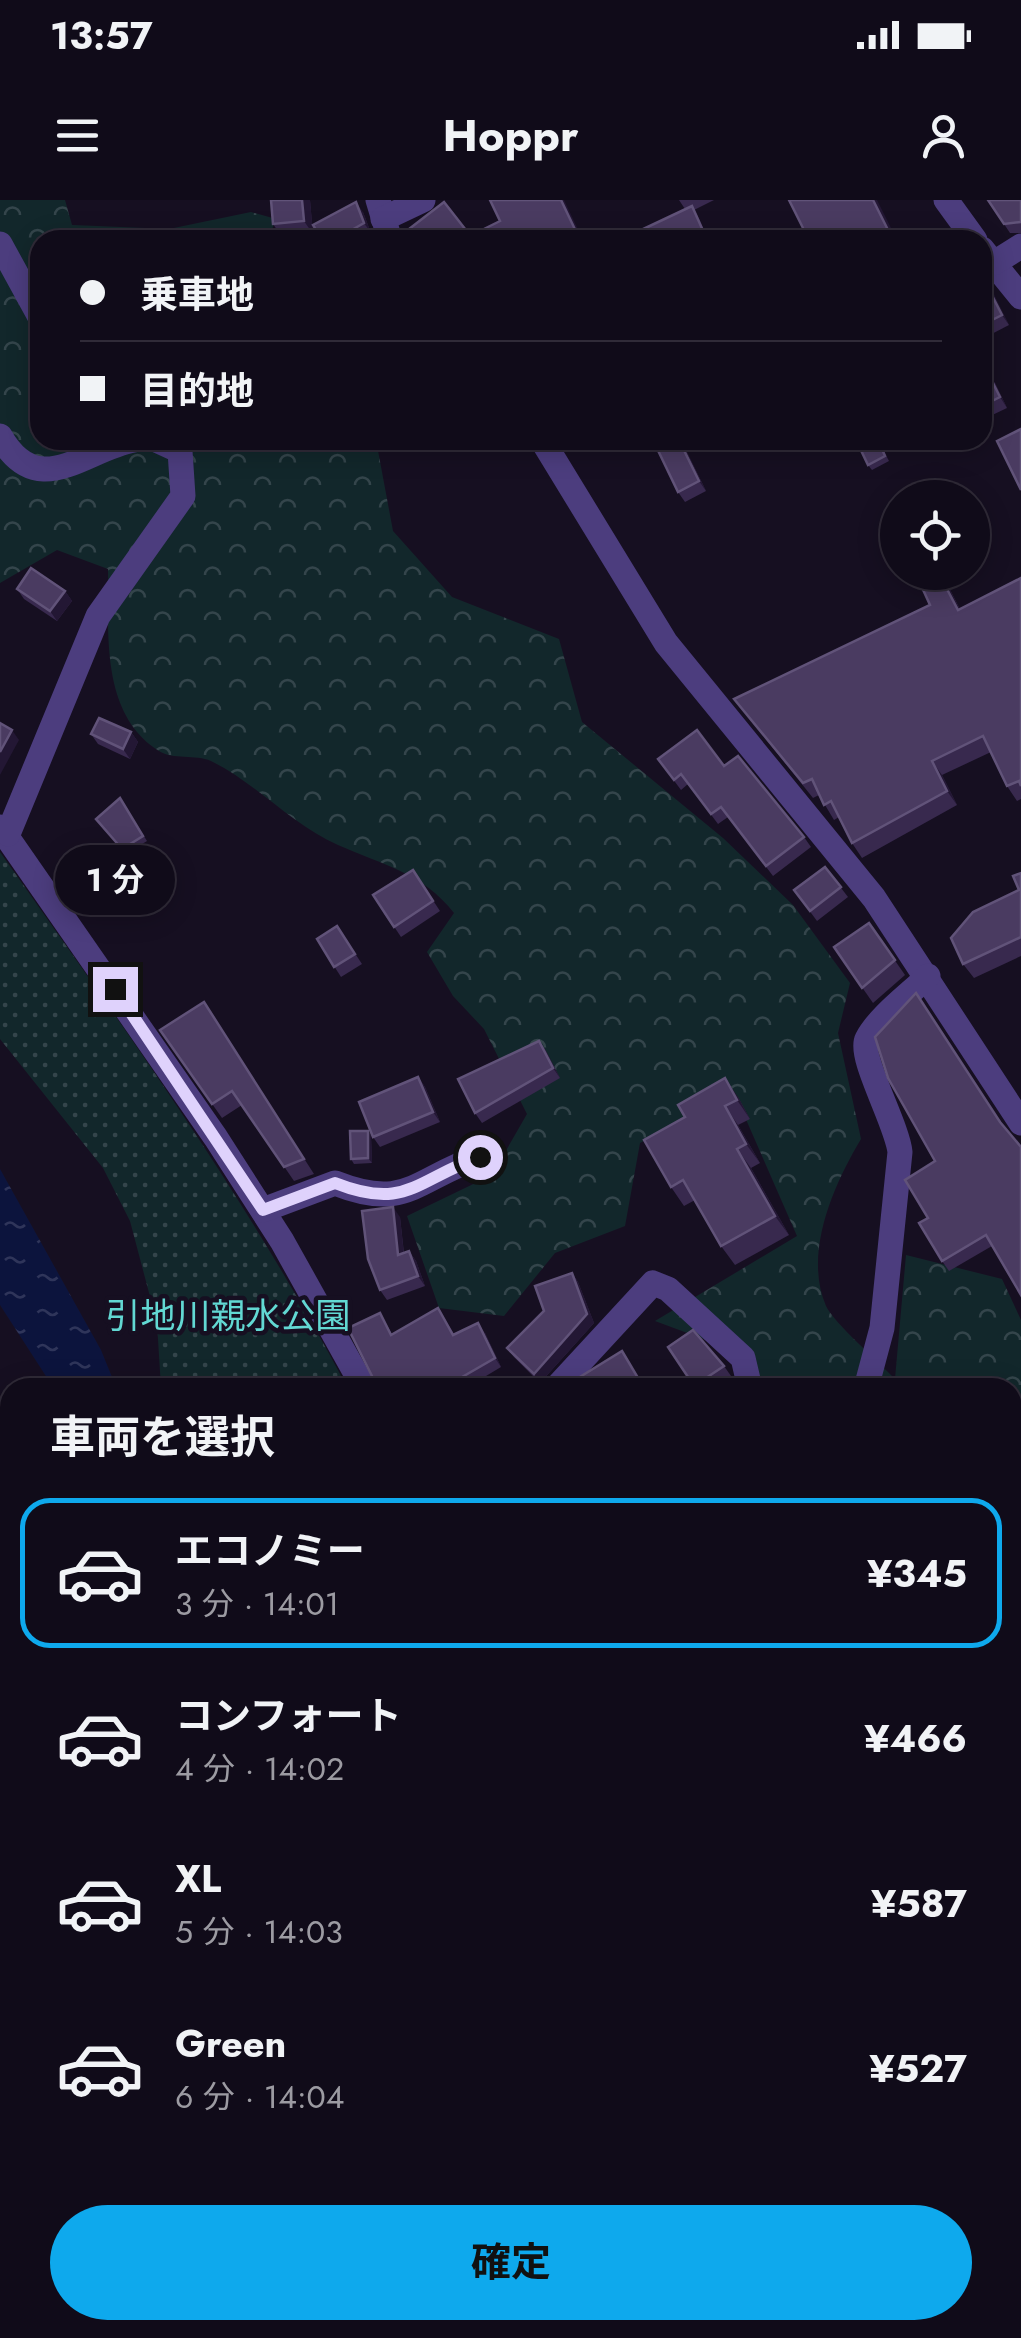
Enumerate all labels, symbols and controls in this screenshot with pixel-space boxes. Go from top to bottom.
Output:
text: 13:57 [50,8,153,63]
text: Hoppr [443,103,578,168]
icon: menu [50,108,105,163]
icon: person [916,108,971,163]
text: 乗車地 [140,267,254,322]
text: 目的地 [140,363,254,418]
map controls [880,480,990,590]
button: locate [880,480,990,590]
callout: 1 分 [55,844,175,914]
text: 1 分 [86,857,144,903]
route end [93,967,138,1012]
route start [458,1135,503,1180]
park label: 引地川親水公園 [105,1291,351,1341]
text: 車両を選択 [50,1405,275,1470]
text: エコノミー [175,1523,365,1578]
icon: car [55,1528,145,1618]
text: ¥345 [867,1546,967,1601]
text: 3 分 · 14:01 [175,1581,339,1627]
text: コンフォート [175,1688,402,1743]
icon: car [55,1693,145,1783]
text: ¥466 [864,1711,967,1766]
text: 4 分 · 14:02 [175,1746,344,1792]
text: XL [175,1851,221,1906]
icon: car [55,1858,145,1948]
text: ¥587 [871,1876,967,1931]
text: 5 分 · 14:03 [175,1909,343,1955]
text: Green [175,2016,286,2071]
icon: car [55,2023,145,2113]
text: ¥527 [869,2041,967,2096]
text: 6 分 · 14:04 [175,2074,344,2120]
button: 確定 [50,2205,972,2320]

